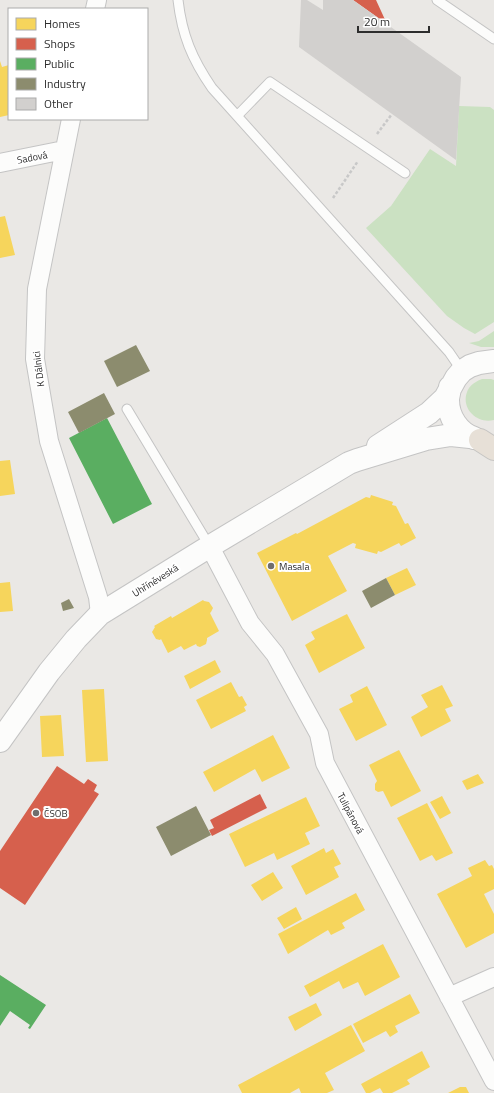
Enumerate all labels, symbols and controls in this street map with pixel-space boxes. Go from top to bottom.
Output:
legend [8,8,148,120]
scale bar [358,8,429,34]
text: 20 m [364,12,390,31]
text: Homes [44,14,80,33]
text: Shops [44,34,76,53]
text: Public [44,54,74,73]
text: Industry [44,74,86,93]
text: Other [44,94,73,113]
street label: Sadová [16,147,49,168]
street label: K Dálnici [29,350,48,388]
place label: Masala [279,559,309,574]
street label: Uhříněveská [129,560,181,601]
marker: Masala [266,561,276,571]
street label: Tulipánová [333,790,368,837]
place label: ČSOB [44,806,68,821]
marker: ČSOB [31,808,41,818]

